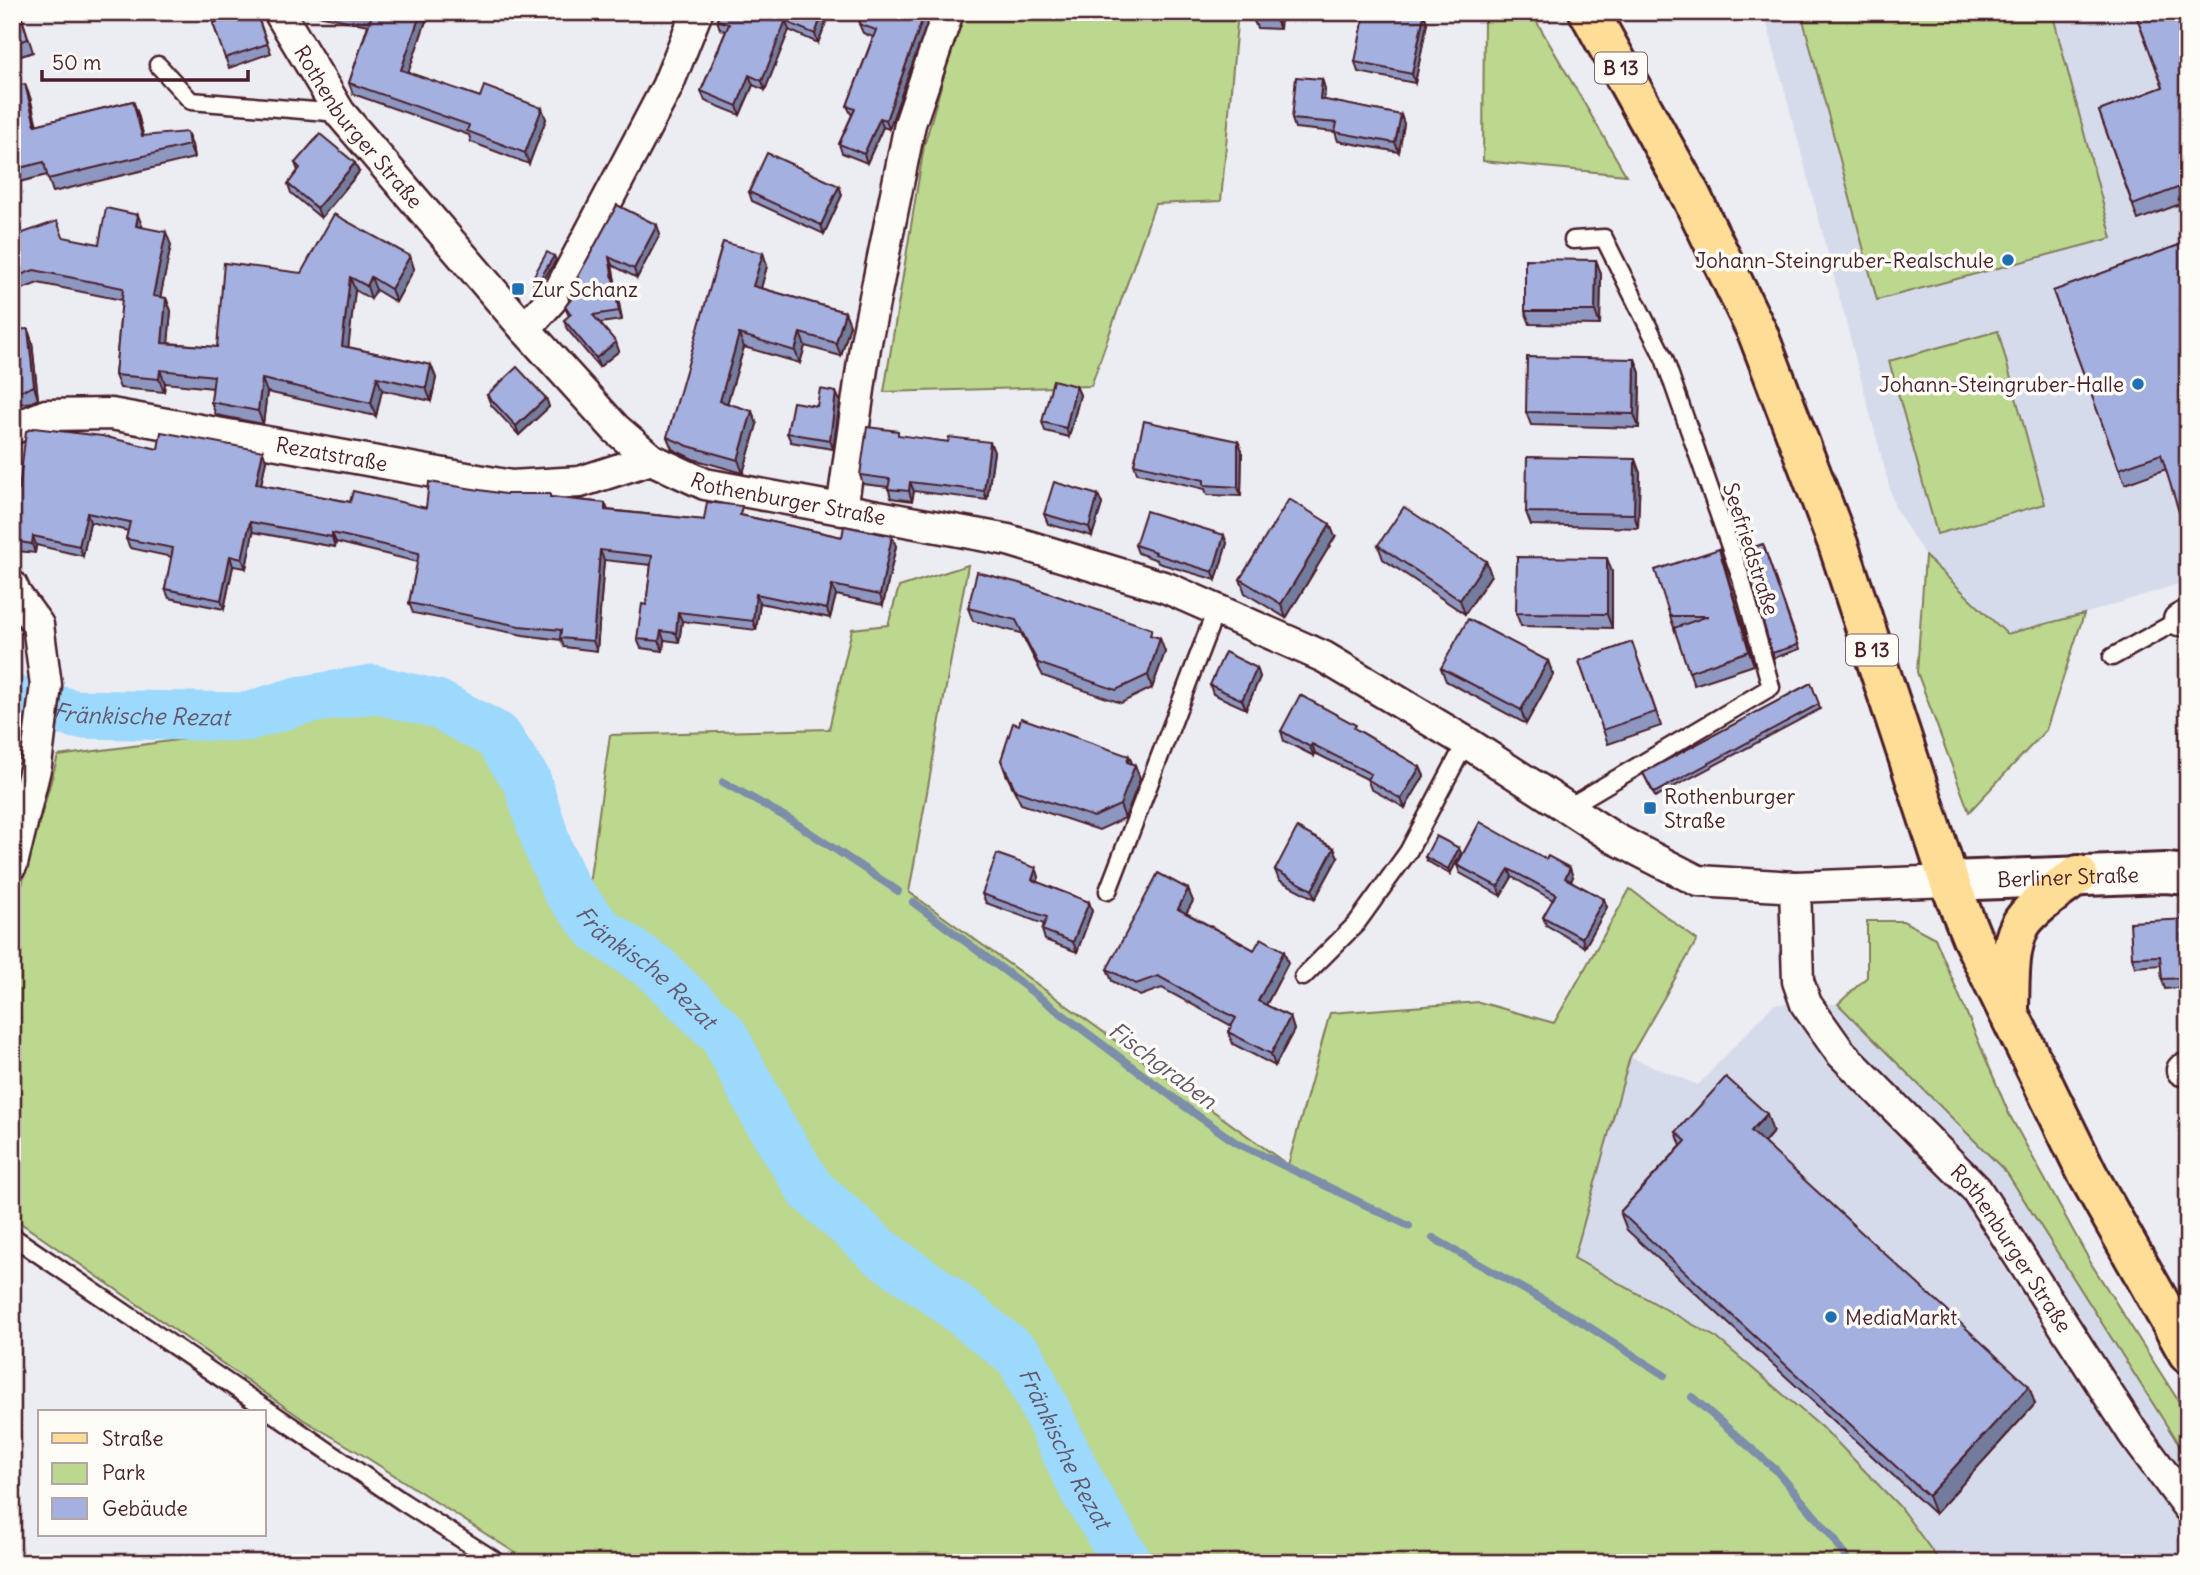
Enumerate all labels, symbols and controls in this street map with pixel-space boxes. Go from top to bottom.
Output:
scale bar [42,38,248,82]
street label: Rothenburger Straße [289,40,429,214]
text: 50 m [52,49,101,76]
road number: B 13 [1595,52,1647,83]
place label: Johann-Steingruber-Realschule [1695,247,1994,274]
marker: Johann-Steingruber-Realschule [2000,252,2016,268]
place label: Zur Schanz [532,276,638,303]
marker: Zur Schanz [510,281,526,297]
place label: Johann-Steingruber-Halle [1879,371,2124,398]
marker: Johann-Steingruber-Halle [2130,376,2146,392]
street label: Rezatstraße [274,430,390,477]
street label: Rothenburger Straße [686,466,888,531]
street label: Seefriedstraße [1717,479,1785,619]
road number: B 13 [1846,635,1898,666]
water label: Fränkische Rezat [50,695,233,731]
place label: Rothenburger Straße [1664,783,1796,834]
marker: Rothenburger Straße [1642,800,1658,816]
street label: Berliner Straße [1997,861,2139,893]
water label: Fränkische Rezat [570,899,725,1037]
water label: Fischgraben [1104,1015,1223,1115]
street label: Rothenburger Straße [1945,1158,2078,1337]
place label: MediaMarkt [1845,1304,1957,1331]
marker: MediaMarkt [1823,1309,1839,1325]
water label: Fränkische Rezat [1013,1363,1120,1537]
legend [38,1410,266,1536]
text: Straße [102,1425,163,1452]
text: Park [102,1459,145,1486]
text: Gebäude [102,1495,188,1522]

